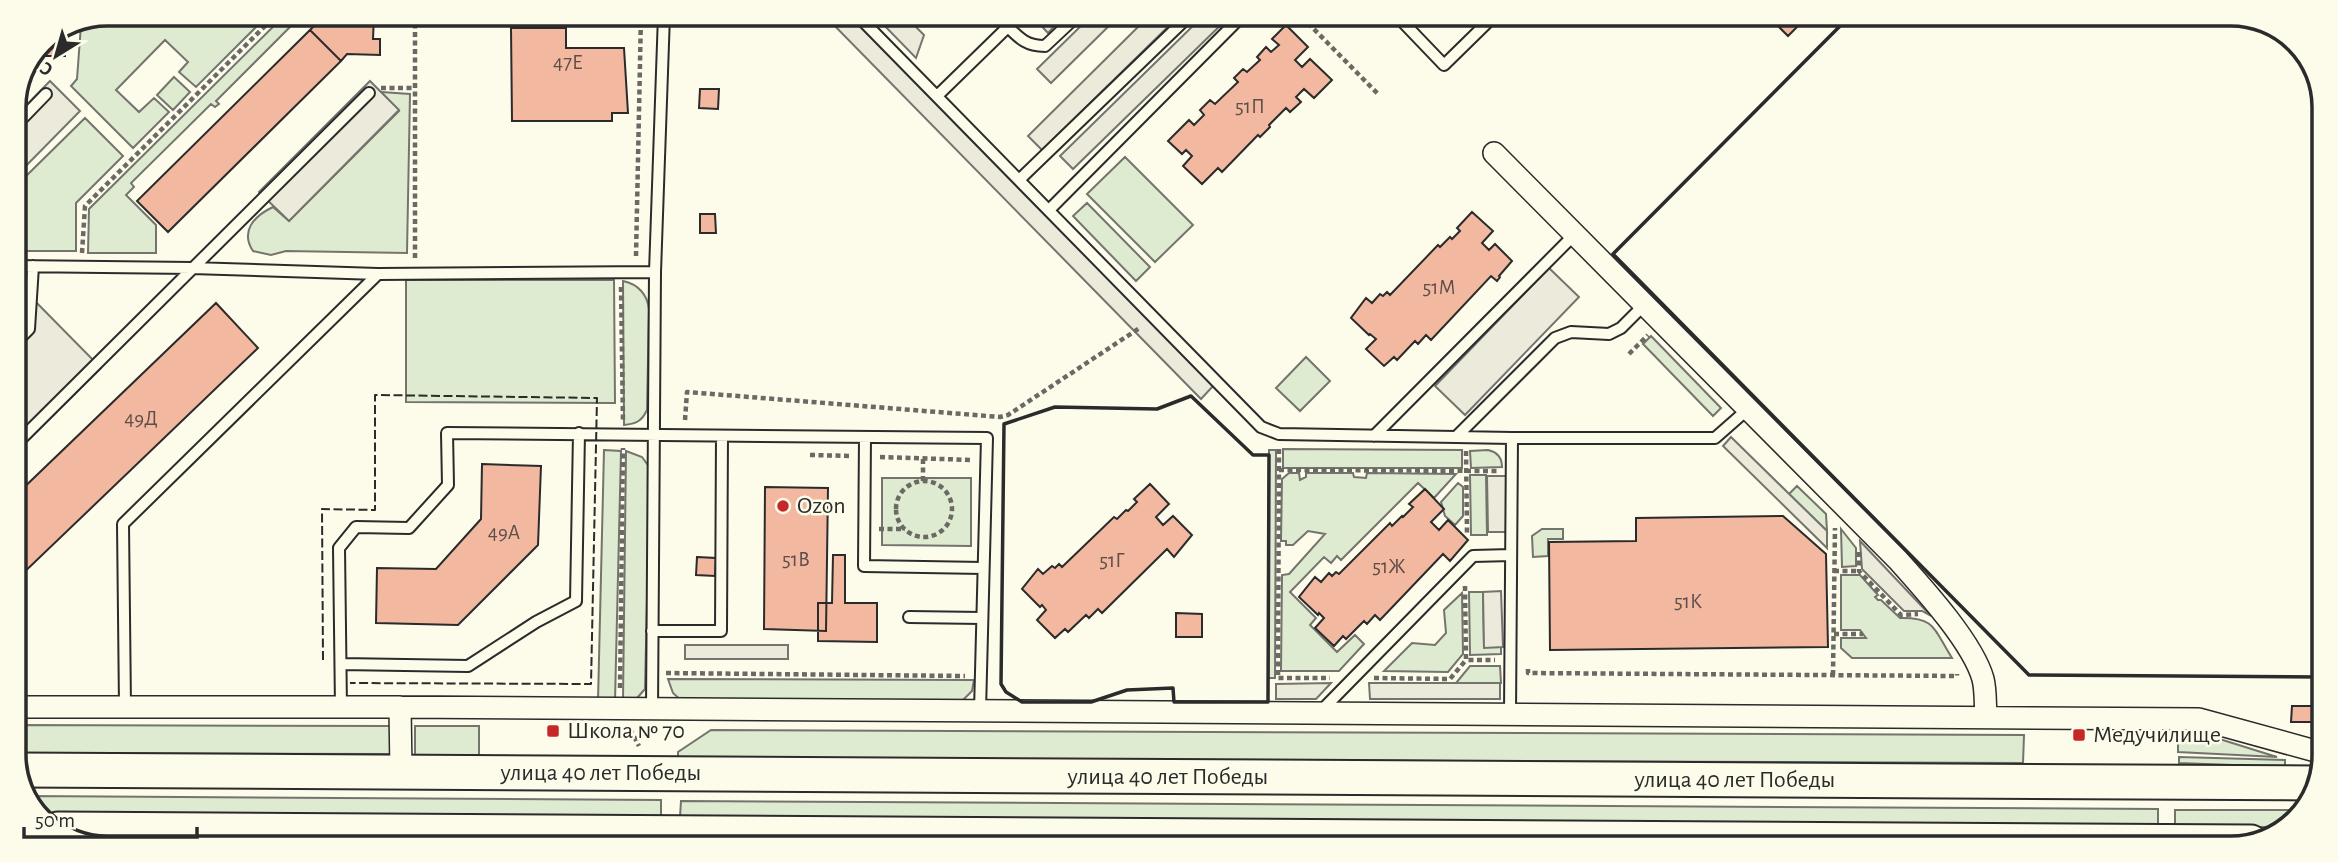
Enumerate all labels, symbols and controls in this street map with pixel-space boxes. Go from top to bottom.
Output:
north arrow [21,21,91,91]
house number: 47Е [553,52,583,73]
text: С [37,58,57,79]
house number: 51П [1235,96,1265,117]
house number: 51М [1422,277,1456,298]
house number: 49Д [124,408,158,429]
place label: Ozon [797,494,846,518]
marker: Ozon [775,498,791,514]
house number: 49А [488,522,520,543]
house number: 51В [782,549,810,570]
house number: 51Г [1099,550,1125,571]
house number: 51Ж [1372,556,1406,577]
house number: 51К [1674,591,1702,612]
place label: Школа № 70 [567,719,685,743]
marker: Школа № 70 [545,723,561,739]
place label: Медучилище [2093,723,2221,747]
marker: Медучилище [2071,727,2087,743]
street label: улица 40 лет Победы [500,761,701,785]
street label: улица 40 лет Победы [1067,765,1268,789]
street label: улица 40 лет Победы [1634,768,1835,792]
scale bar [24,796,198,840]
text: 50 m [35,810,75,831]

